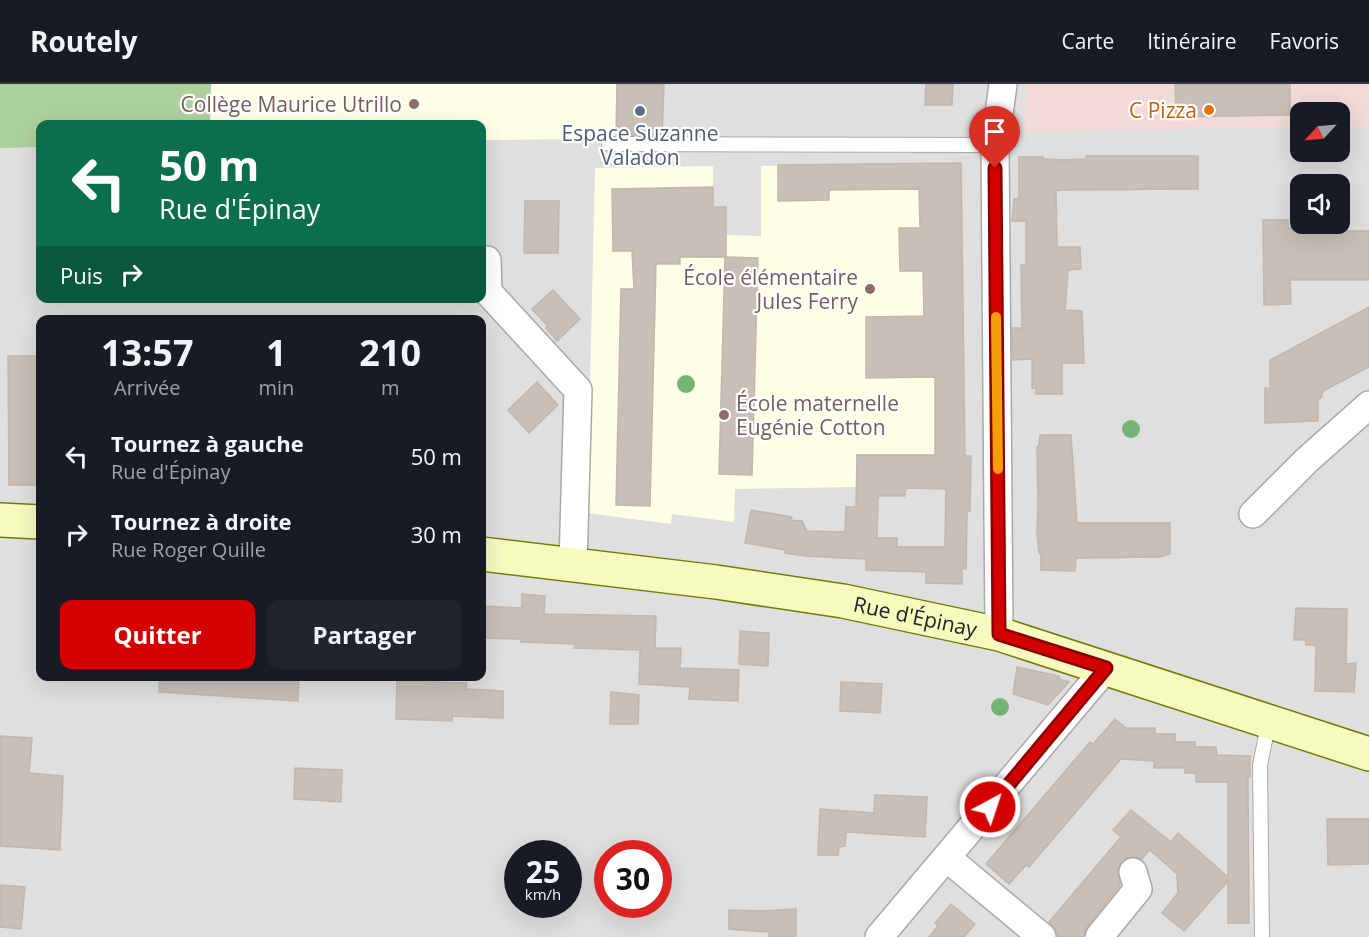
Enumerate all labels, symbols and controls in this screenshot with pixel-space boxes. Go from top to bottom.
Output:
text: Routely [30,22,137,60]
text: Carte [1061,27,1114,55]
text: Itinéraire [1147,27,1236,55]
text: Favoris [1269,27,1339,55]
place label: Collège Maurice Utrillo [181,90,402,118]
place label: C Pizza [1129,96,1197,124]
marker: Collège Maurice Utrillo [407,97,421,111]
north arrow [1290,102,1350,162]
map controls [1290,102,1350,234]
marker: C Pizza [1202,103,1216,117]
marker: Espace Suzanne Valadon [633,104,647,118]
pin [969,106,1020,168]
icon: arrive [978,115,1011,148]
place label: Espace Suzanne Valadon [562,119,718,171]
text: 50 m [159,136,259,193]
icon: left [60,144,138,222]
button: sound [1290,174,1350,234]
text: Rue d'Épinay [159,190,320,227]
icon: right [115,258,148,291]
text: Puis [60,260,103,290]
place label: École élémentaire Jules Ferry [683,263,858,315]
marker: École élémentaire Jules Ferry [863,282,877,296]
text: 13:57 [101,328,194,377]
text: 1 [266,328,287,377]
text: 210 [359,328,421,377]
text: Arrivée [114,374,180,401]
text: min [258,374,294,401]
text: m [381,374,399,401]
place label: École maternelle Eugénie Cotton [736,389,899,441]
marker: École maternelle Eugénie Cotton [717,408,731,422]
text: Tournez à gauche [111,428,304,458]
icon: left [60,440,93,473]
text: 50 m [411,441,462,471]
text: Rue d'Épinay [111,458,230,485]
text: Tournez à droite [111,506,292,536]
icon: right [60,518,93,551]
text: 30 m [411,519,462,549]
text: Rue Roger Quille [111,536,266,563]
street label: Rue d'Épinay [851,590,980,643]
button: Quitter [60,600,255,669]
button: Partager [267,600,462,669]
position arrow [958,775,1022,839]
speed limit sign: 30 [594,840,672,918]
text: 25 [526,851,560,892]
text: km/h [525,884,561,904]

